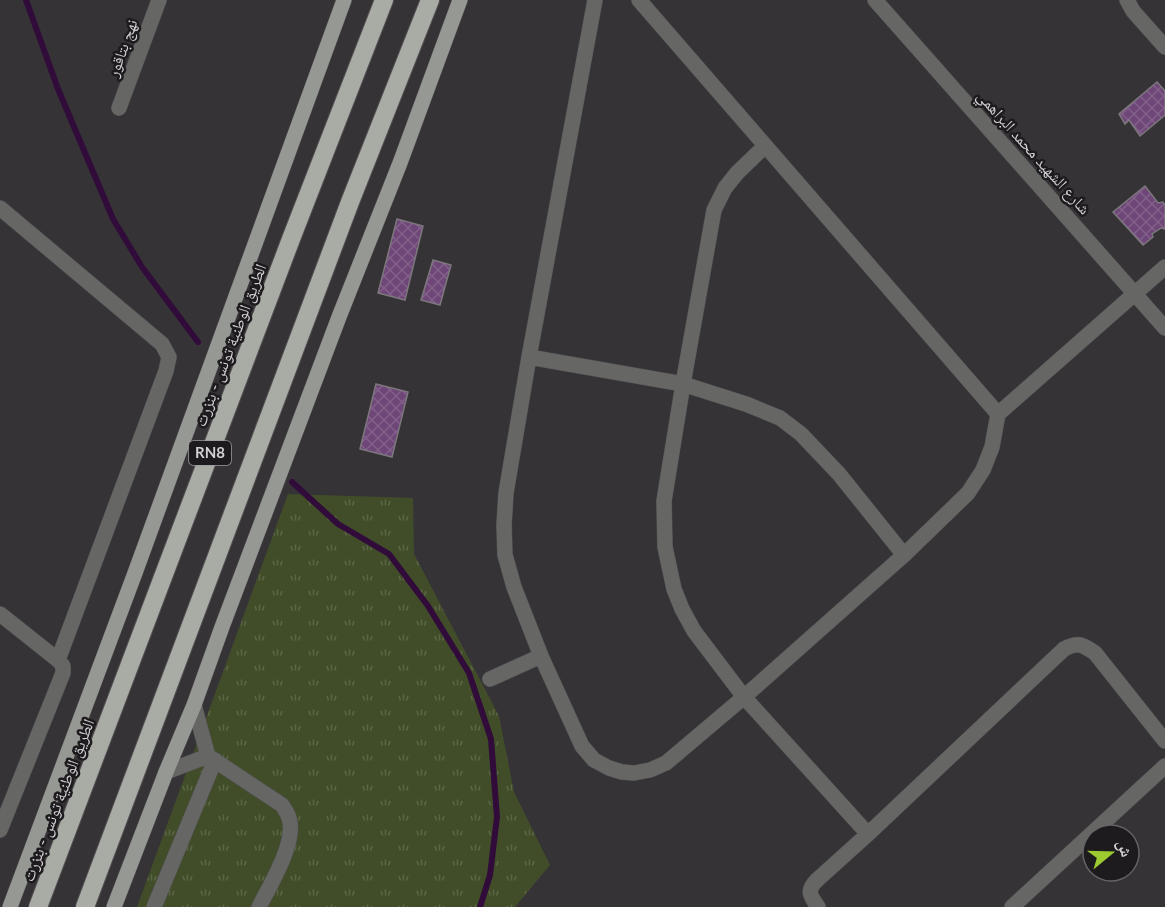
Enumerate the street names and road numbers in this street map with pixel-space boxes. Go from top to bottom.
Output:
street label: نهج بتاقور [102,16,143,81]
street label: شارع الشهيد محمد البراهمي [971,86,1095,220]
street label: الطريق الوطنية تونس - بنزرت [190,261,271,429]
road number: RN8 [189,441,231,465]
street label: الطريق الوطنية تونس - بنزرت [18,716,99,884]

